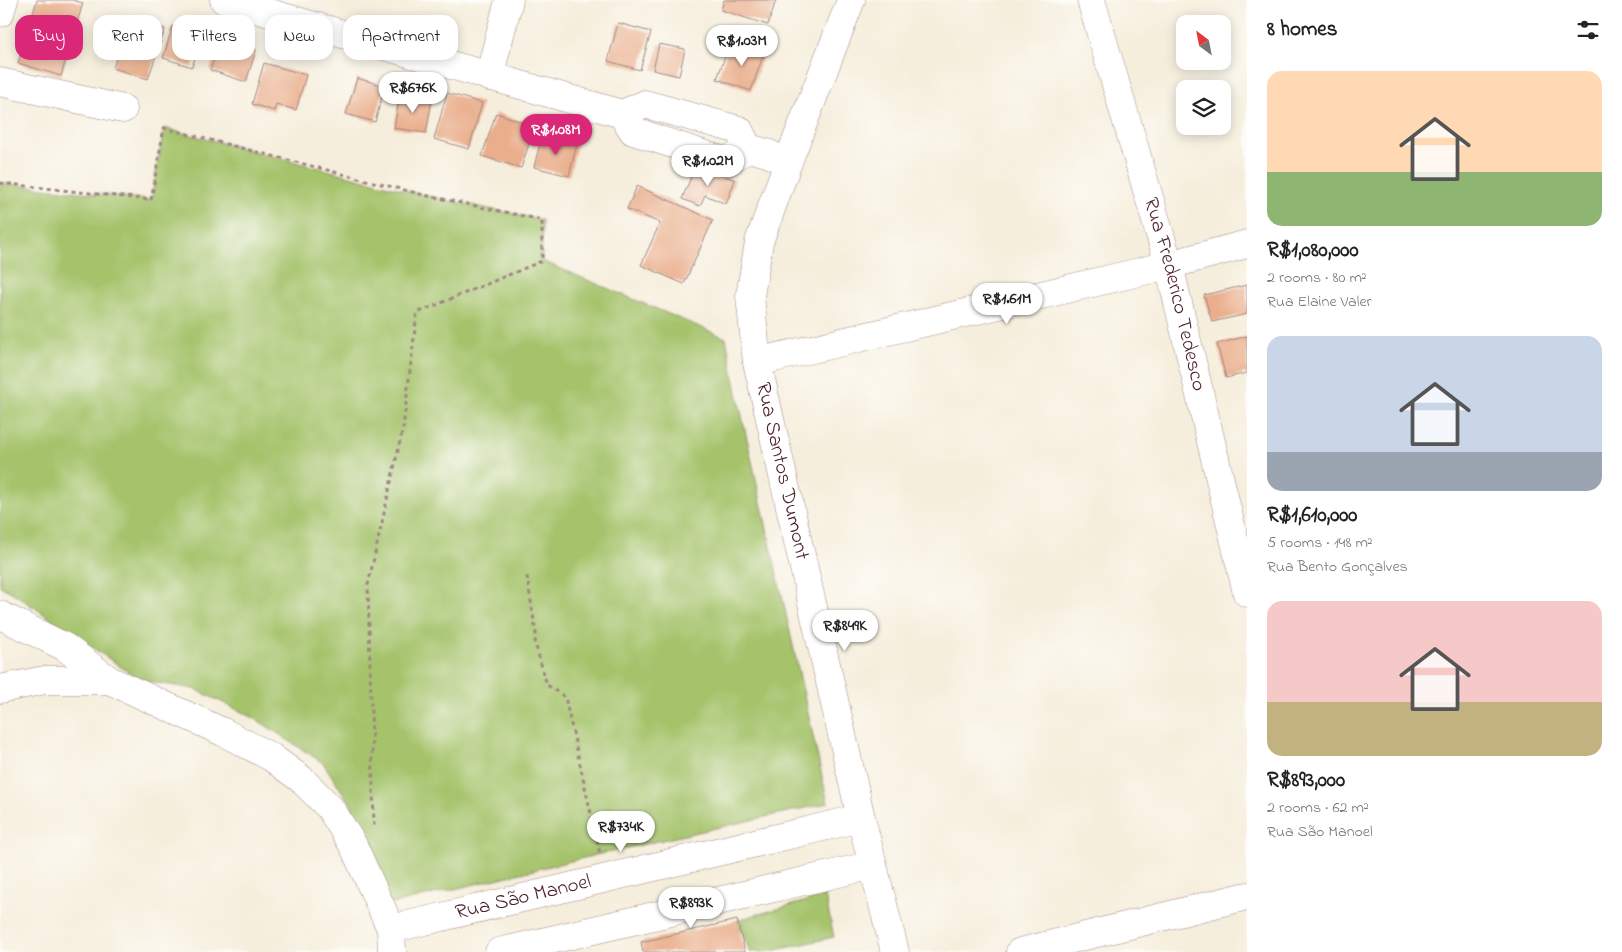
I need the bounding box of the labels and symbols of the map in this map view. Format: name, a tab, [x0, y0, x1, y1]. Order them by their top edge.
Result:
north arrow	[1176, 15, 1231, 70]
pin: R$1.03M	[696, 24, 788, 67]
pin: R$676K	[372, 72, 454, 114]
pin: R$1.08M	[510, 114, 602, 156]
pin: R$1.02M	[662, 144, 754, 187]
street label: Rua Frederico Tedesco	[1135, 194, 1213, 394]
pin: R$1.61M	[961, 282, 1053, 325]
street label: Rua Santos Dumont	[747, 379, 817, 563]
pin: R$849K	[804, 610, 886, 652]
pin: R$734K	[580, 810, 662, 853]
street label: Rua São Manoel	[452, 867, 594, 928]
pin: R$893K	[650, 886, 732, 929]

